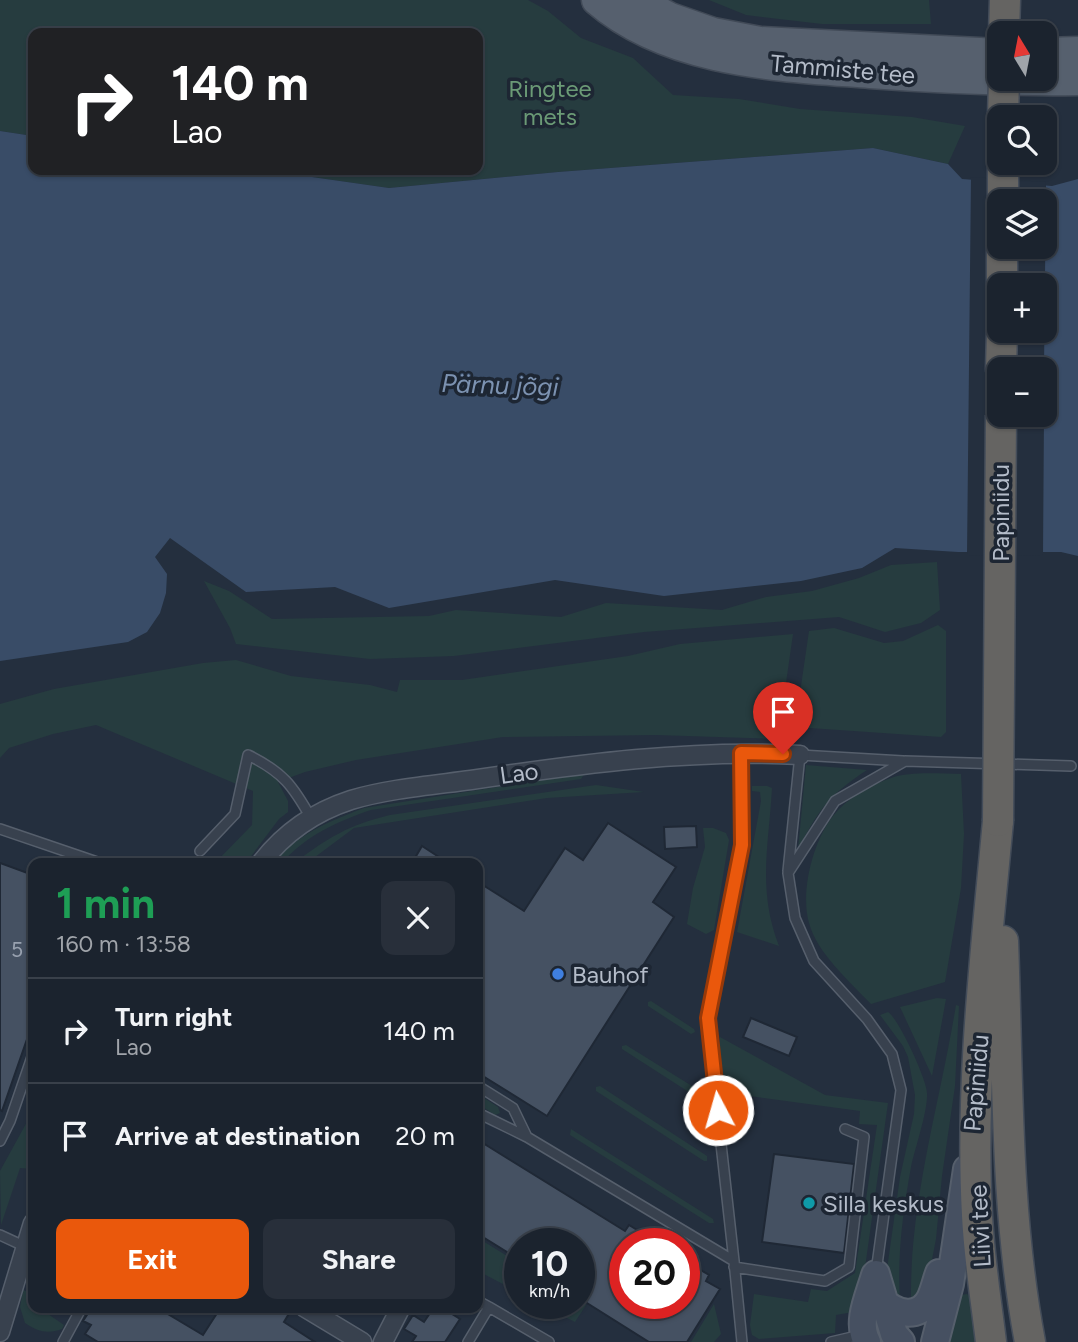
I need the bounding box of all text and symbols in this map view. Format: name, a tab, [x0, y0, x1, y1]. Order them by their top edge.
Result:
north arrow	[987, 21, 1057, 91]
map controls	[987, 21, 1057, 427]
street label: Tammiste tee	[770, 48, 916, 90]
text: 140 m	[171, 53, 309, 112]
icon: right	[56, 56, 147, 147]
park label: Ringtee mets	[508, 74, 592, 131]
button: search	[987, 105, 1057, 175]
text: Lao	[171, 113, 223, 151]
button: layers	[987, 189, 1057, 259]
button: +	[987, 273, 1057, 343]
button: −	[987, 357, 1057, 427]
water label: Pärnu jõgi	[441, 367, 560, 403]
street label: Papiniidu	[986, 464, 1015, 562]
pin	[753, 682, 813, 754]
icon: arrive	[764, 693, 802, 731]
street label: Lao	[498, 756, 540, 790]
text: 1 min	[56, 878, 155, 929]
button: close	[381, 881, 455, 955]
text: 160 m · 13:58	[56, 930, 191, 958]
house number: 5	[11, 937, 23, 962]
place label: Bauhof	[572, 960, 649, 989]
marker: Bauhof	[550, 966, 566, 982]
text: Turn right	[115, 1001, 232, 1033]
icon: right	[56, 1012, 94, 1050]
text: 140 m	[383, 1015, 455, 1047]
text: Lao	[115, 1033, 152, 1061]
street label: Papiniidu	[957, 1033, 995, 1133]
position arrow	[681, 1073, 755, 1147]
icon: arrive	[56, 1117, 94, 1155]
text: Arrive at destination	[115, 1120, 360, 1152]
text: 20 m	[395, 1120, 455, 1152]
street label: Liivi tee	[963, 1184, 997, 1268]
place label: Silla keskus	[823, 1189, 944, 1218]
marker: Silla keskus	[801, 1195, 817, 1211]
button: Exit	[56, 1219, 249, 1299]
button: Share	[263, 1219, 455, 1299]
speed limit sign: 20	[609, 1228, 700, 1319]
text: 10	[531, 1243, 568, 1285]
text: km/h	[529, 1280, 570, 1302]

